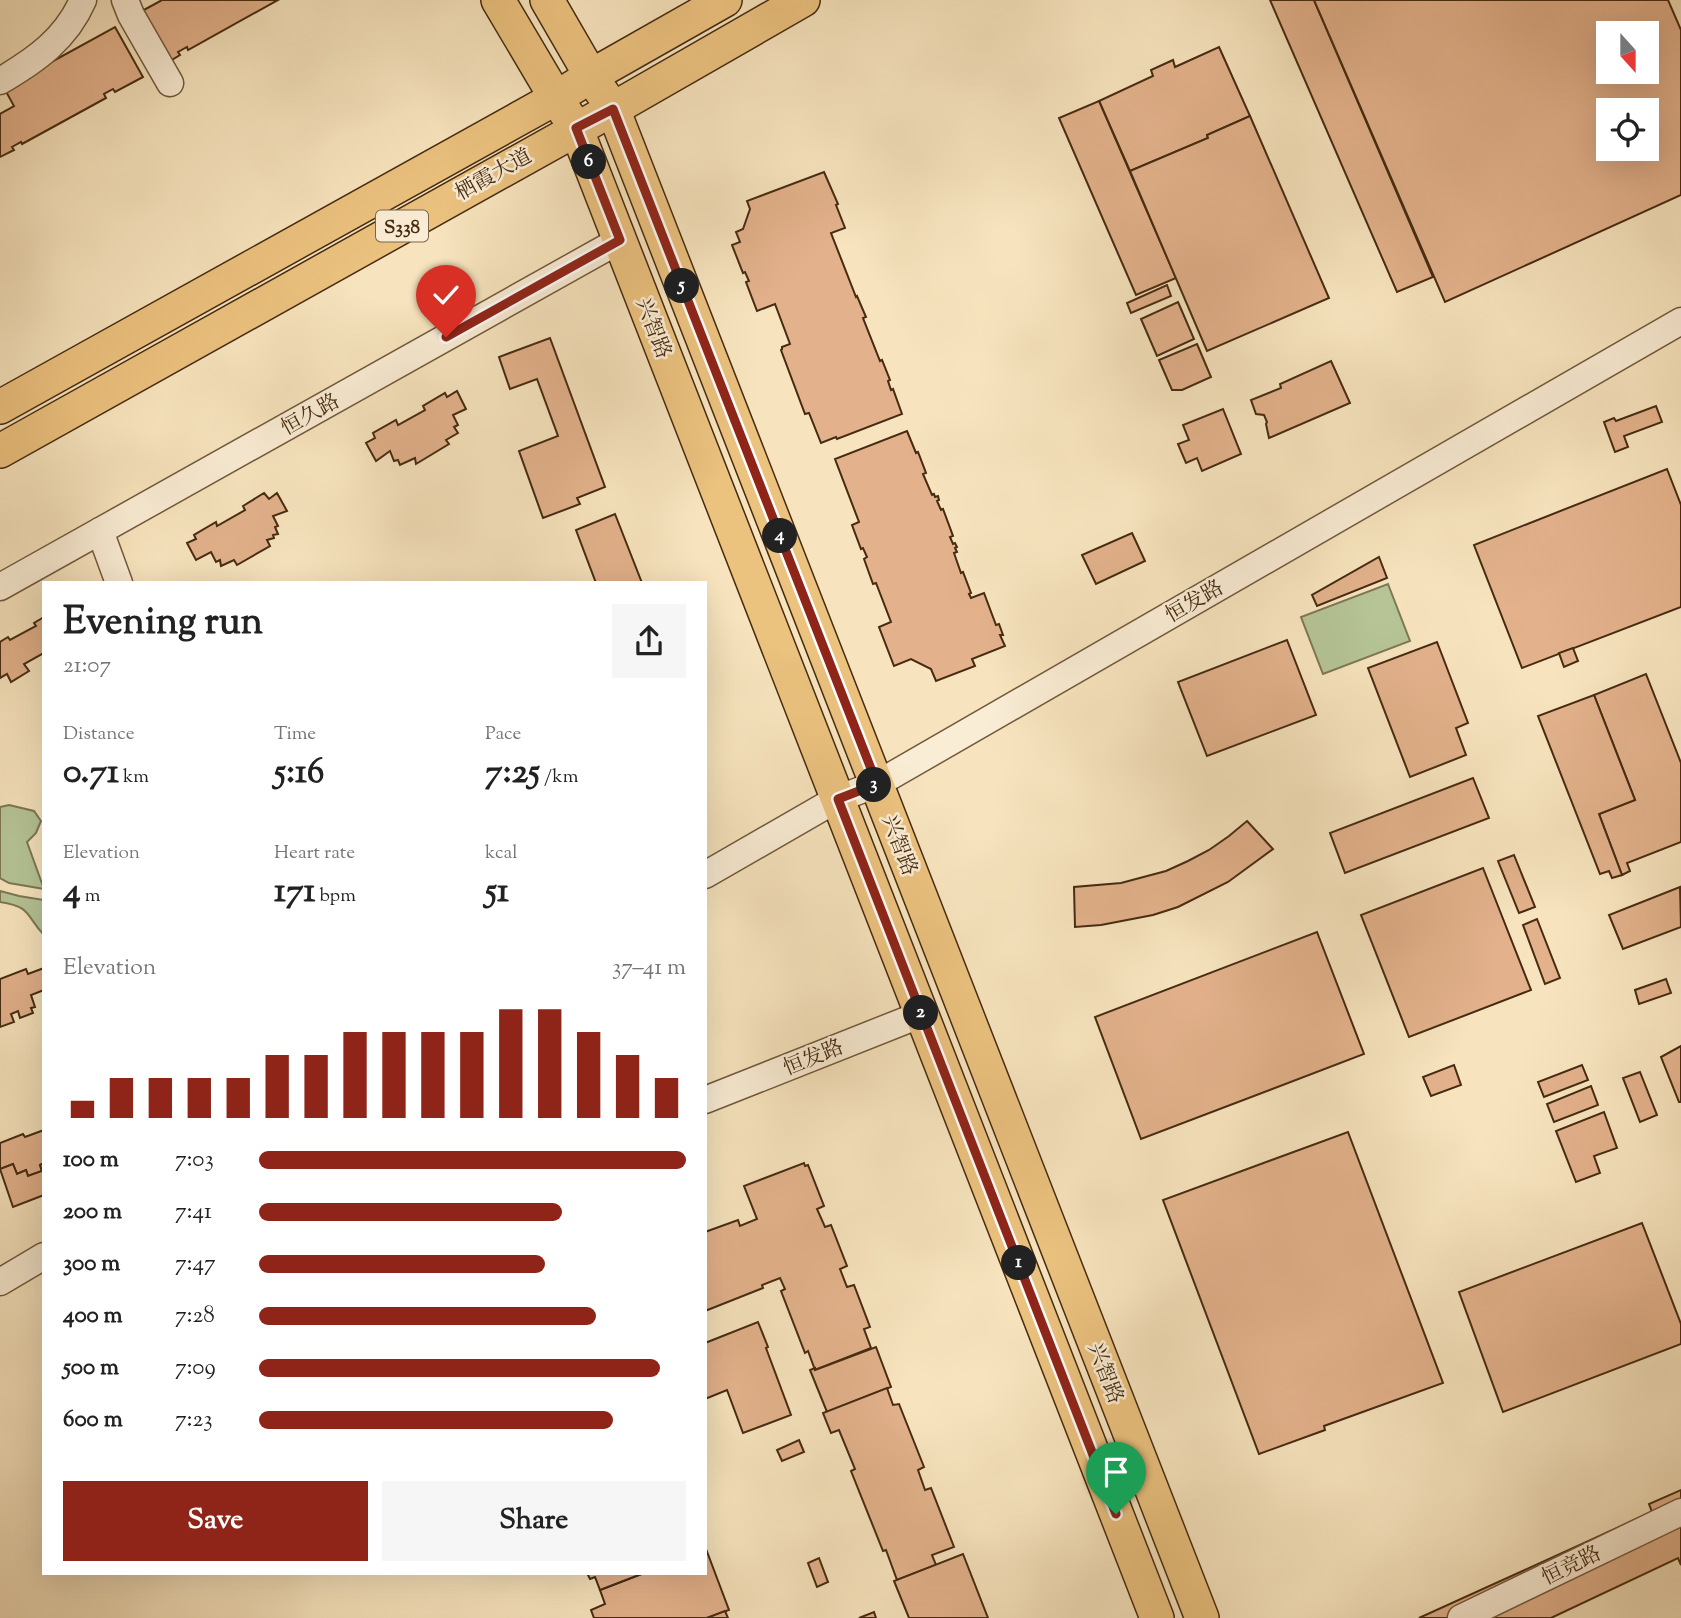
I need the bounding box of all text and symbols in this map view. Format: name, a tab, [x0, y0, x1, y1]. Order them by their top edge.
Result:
north arrow	[1596, 21, 1659, 84]
map controls	[1596, 21, 1659, 161]
button: locate	[1596, 98, 1659, 161]
street label: 栖霞大道	[450, 142, 538, 209]
pin: 6	[572, 144, 606, 180]
text: 6	[584, 148, 593, 175]
road number: S338	[376, 210, 428, 242]
pin	[416, 265, 476, 337]
pin: 5	[664, 268, 700, 304]
text: 5	[678, 272, 685, 299]
icon: check	[427, 276, 465, 314]
street label: 兴智路	[627, 294, 677, 364]
street label: 恒久路	[276, 387, 346, 444]
pin: 4	[762, 518, 798, 554]
text: 4	[775, 522, 784, 549]
street label: 恒发路	[1160, 574, 1230, 631]
text: Evening run	[63, 597, 263, 651]
button: share	[612, 604, 686, 678]
text: 21:07	[63, 650, 111, 683]
text: Distance	[63, 721, 135, 748]
text: Time	[274, 721, 316, 748]
text: Pace	[485, 721, 521, 748]
text: 0.71	[63, 748, 119, 799]
text: 5:16	[274, 748, 324, 799]
text: 7:25	[485, 748, 540, 799]
text: km	[119, 764, 149, 791]
text: /km	[540, 764, 578, 791]
pin: 3	[856, 768, 892, 802]
text: 3	[870, 771, 877, 798]
street label: 兴智路	[873, 811, 923, 881]
text: Elevation	[63, 840, 140, 867]
text: Heart rate	[274, 840, 355, 867]
text: kcal	[485, 840, 518, 867]
text: 4	[63, 867, 81, 918]
text: 171	[274, 867, 315, 918]
text: 51	[485, 867, 509, 918]
text: m	[81, 883, 100, 910]
text: bpm	[315, 883, 356, 910]
text: Elevation	[63, 952, 156, 985]
text: 37–41 m	[612, 952, 686, 985]
pin: 2	[904, 996, 939, 1030]
text: 2	[916, 999, 925, 1026]
street label: 恒发路	[779, 1033, 849, 1085]
text: 100 m	[63, 1144, 119, 1177]
text: 7:03	[175, 1144, 214, 1177]
text: 200 m	[63, 1196, 122, 1229]
text: 7:41	[175, 1196, 212, 1229]
pin: 1	[1002, 1246, 1036, 1280]
text: 300 m	[63, 1248, 120, 1281]
text: 7:47	[175, 1248, 216, 1281]
text: 1	[1015, 1249, 1022, 1276]
text: 400 m	[63, 1300, 123, 1333]
text: 7:28	[175, 1300, 215, 1333]
street label: 兴智路	[1079, 1339, 1129, 1409]
text: 500 m	[63, 1352, 119, 1385]
text: 7:09	[175, 1352, 216, 1385]
text: 600 m	[63, 1404, 123, 1437]
text: 7:23	[175, 1404, 213, 1437]
pin	[1086, 1442, 1146, 1514]
icon: arrive	[1097, 1453, 1135, 1491]
button: Save	[63, 1481, 368, 1561]
button: Share	[382, 1481, 686, 1561]
street label: 恒竞路	[1537, 1540, 1607, 1594]

